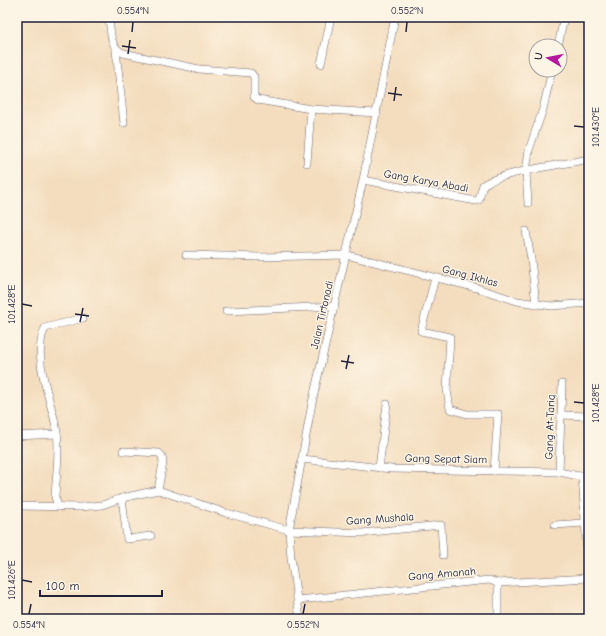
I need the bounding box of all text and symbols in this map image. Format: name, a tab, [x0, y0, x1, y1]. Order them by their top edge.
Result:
text: 0.554°N	[117, 5, 149, 17]
text: 0.552°N	[391, 5, 423, 17]
north arrow	[528, 38, 568, 78]
text: U	[532, 52, 546, 61]
text: 101.430°E	[590, 107, 602, 147]
street label: Gang Karya Abadi	[383, 167, 469, 195]
street label: Gang Ikhlas	[441, 262, 500, 290]
street label: Jalan Tirtonadi	[308, 279, 336, 351]
text: 101.428°E	[6, 284, 18, 324]
text: 101.428°E	[590, 383, 602, 423]
street label: Gang At-Tariq	[542, 394, 558, 460]
street label: Gang Sepat Siam	[405, 452, 487, 466]
street label: Gang Mushala	[346, 510, 414, 528]
text: 101.426°E	[6, 560, 18, 600]
street label: Gang Amanah	[408, 565, 477, 583]
scale bar	[40, 572, 162, 598]
text: 100 m	[46, 579, 79, 593]
text: 0.554°N	[13, 619, 45, 631]
text: 0.552°N	[287, 619, 319, 631]

